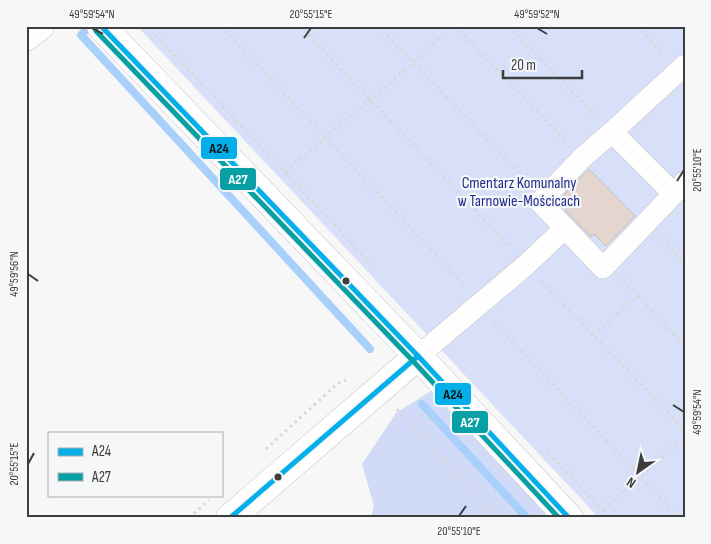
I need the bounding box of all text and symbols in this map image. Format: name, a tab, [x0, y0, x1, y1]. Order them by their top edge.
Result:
text: 49°59'54"N	[69, 7, 115, 22]
text: 20°55'15"E	[290, 7, 332, 22]
text: 49°59'52"N	[514, 7, 560, 22]
scale bar	[503, 48, 582, 80]
text: 20 m	[511, 56, 536, 75]
line badge: A24	[200, 136, 238, 160]
text: A24	[208, 140, 229, 157]
text: 20°55'10"E	[690, 148, 705, 192]
line badge: A27	[219, 167, 257, 191]
text: A27	[227, 171, 248, 188]
park label: Cmentarz Komunalny w Tarnowie-Mościcach	[458, 174, 580, 211]
text: 49°59'56"N	[7, 251, 22, 297]
unlabelled marker	[341, 276, 351, 286]
line badge: A24	[434, 382, 472, 406]
text: A24	[442, 386, 463, 403]
text: 49°59'54"N	[690, 389, 705, 435]
line badge: A27	[451, 410, 489, 434]
text: A27	[459, 414, 480, 431]
legend	[48, 432, 222, 496]
text: A24	[91, 442, 111, 461]
text: 20°55'15"E	[7, 443, 22, 485]
north arrow	[614, 446, 664, 496]
text: A27	[91, 468, 111, 487]
unlabelled marker	[273, 472, 283, 482]
text: N	[623, 473, 639, 492]
text: 20°55'10"E	[437, 524, 481, 539]

